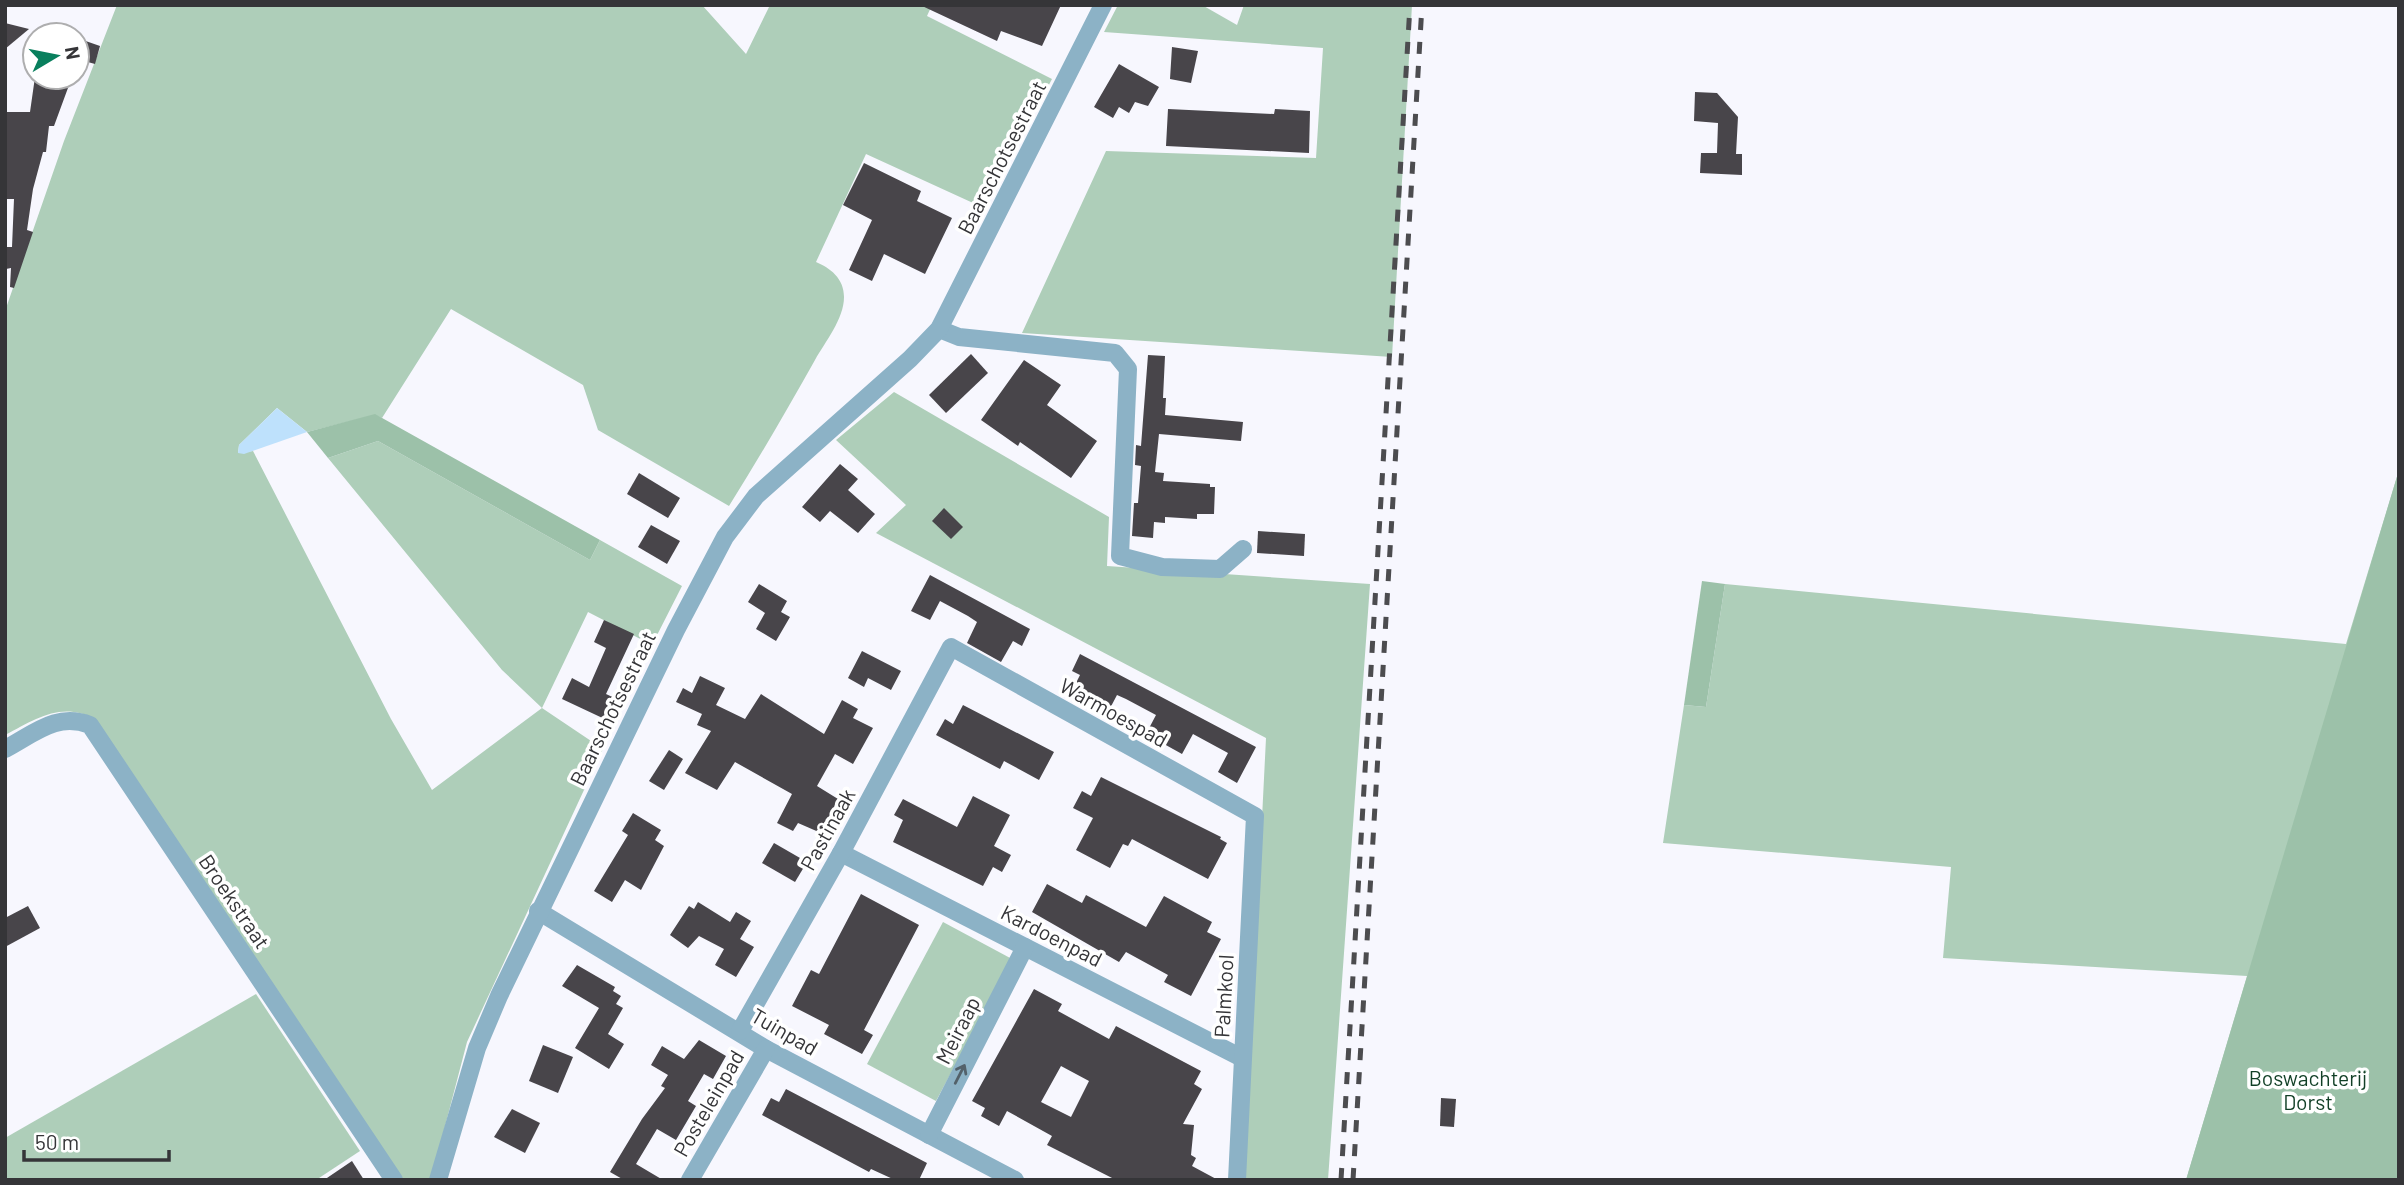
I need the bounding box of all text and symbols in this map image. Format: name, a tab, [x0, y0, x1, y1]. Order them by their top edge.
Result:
north arrow	[21, 21, 91, 91]
text: N	[61, 45, 86, 61]
street label: Baarschotsestraat	[952, 76, 1050, 238]
street label: Baarschotsestraat	[564, 627, 660, 789]
street label: Warmoespad	[1056, 672, 1172, 752]
street label: Pastinaak	[794, 784, 860, 874]
street label: Broekstraat	[194, 849, 276, 953]
street label: Kardoenpad	[997, 899, 1107, 971]
street label: Palmkool	[1208, 954, 1238, 1038]
street label: Meiraap	[929, 992, 985, 1068]
street label: Tuinpad	[747, 1002, 823, 1060]
street label: Posteleinpad	[668, 1045, 748, 1161]
one-way arrow	[954, 1064, 968, 1085]
park label: Boswachterij Dorst	[2249, 1065, 2367, 1114]
scale bar	[24, 1118, 170, 1162]
text: 50 m	[35, 1129, 79, 1154]

